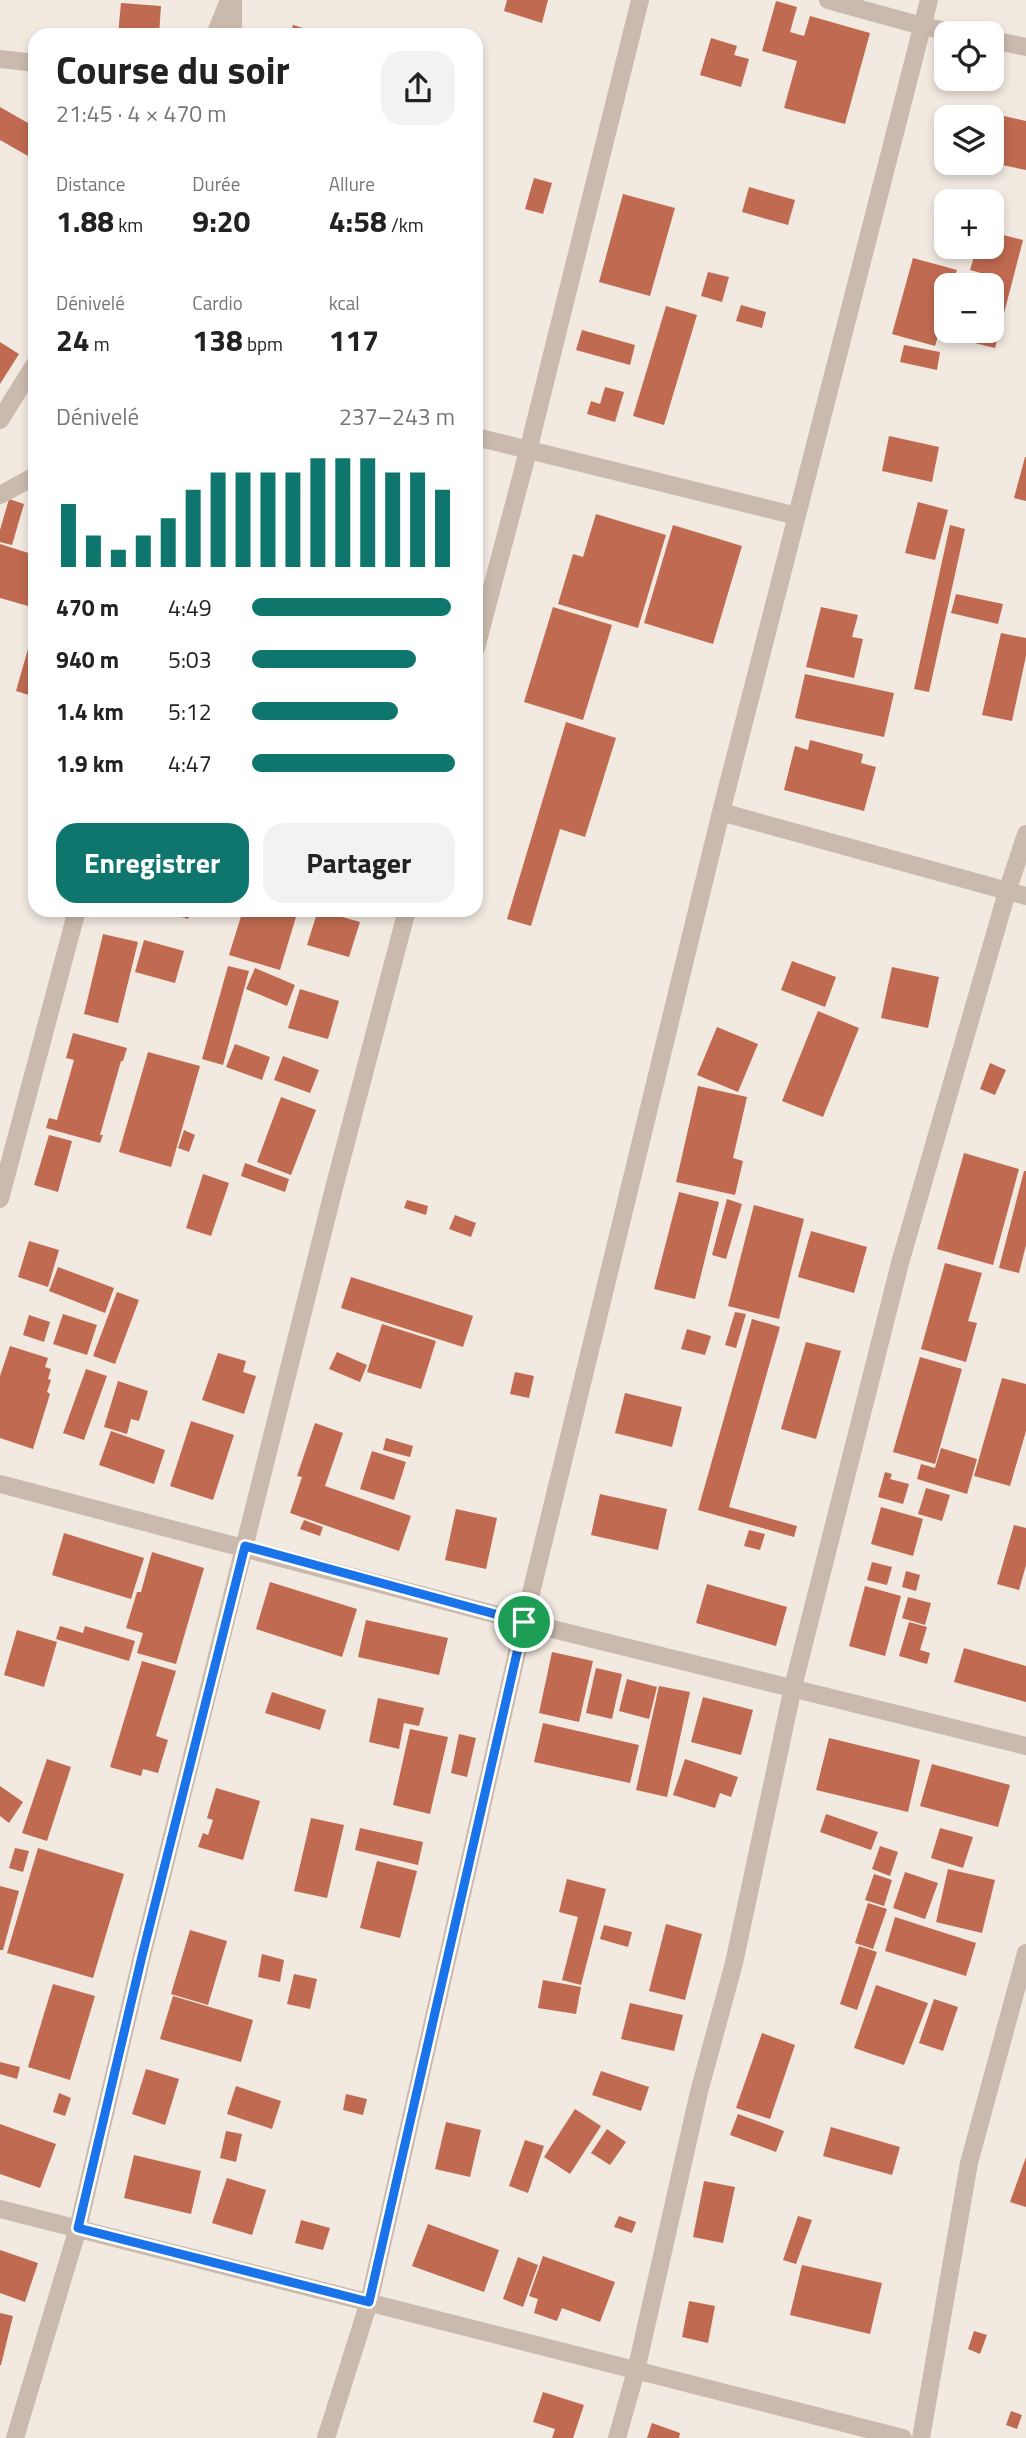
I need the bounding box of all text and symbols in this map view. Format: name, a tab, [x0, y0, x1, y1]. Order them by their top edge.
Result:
map controls	[934, 21, 1004, 343]
button: locate	[934, 21, 1004, 91]
text: Course du soir	[56, 41, 290, 99]
button: share	[381, 51, 455, 125]
text: 21:45 · 4 × 470 m	[56, 96, 226, 131]
button: layers	[934, 105, 1004, 175]
text: Distance	[56, 169, 125, 198]
text: Durée	[192, 169, 240, 198]
text: Allure	[329, 169, 375, 198]
button: +	[934, 189, 1004, 259]
text: 1.88	[56, 198, 114, 244]
text: 9:20	[192, 198, 250, 244]
text: 4:58	[329, 198, 387, 244]
text: km	[114, 210, 143, 239]
text: /km	[387, 210, 424, 239]
button: −	[934, 273, 1004, 343]
text: Dénivelé	[56, 288, 125, 317]
text: Cardio	[192, 288, 243, 317]
text: kcal	[329, 288, 360, 317]
text: 24	[56, 317, 90, 363]
text: 138	[192, 317, 243, 363]
text: 117	[329, 317, 379, 363]
text: m	[90, 329, 110, 358]
text: bpm	[243, 329, 283, 358]
text: Dénivelé	[56, 399, 139, 434]
text: 237–243 m	[339, 399, 455, 434]
text: 470 m	[56, 590, 119, 625]
text: 4:49	[168, 590, 212, 625]
text: 940 m	[56, 642, 119, 677]
text: 5:03	[168, 642, 212, 677]
text: 1.4 km	[56, 694, 124, 729]
text: 5:12	[168, 694, 212, 729]
text: 1.9 km	[56, 746, 124, 781]
text: 4:47	[168, 746, 212, 781]
button: Enregistrer	[56, 823, 249, 903]
button: Partager	[263, 823, 455, 903]
pin	[494, 1592, 554, 1652]
icon: arrive	[505, 1603, 543, 1641]

